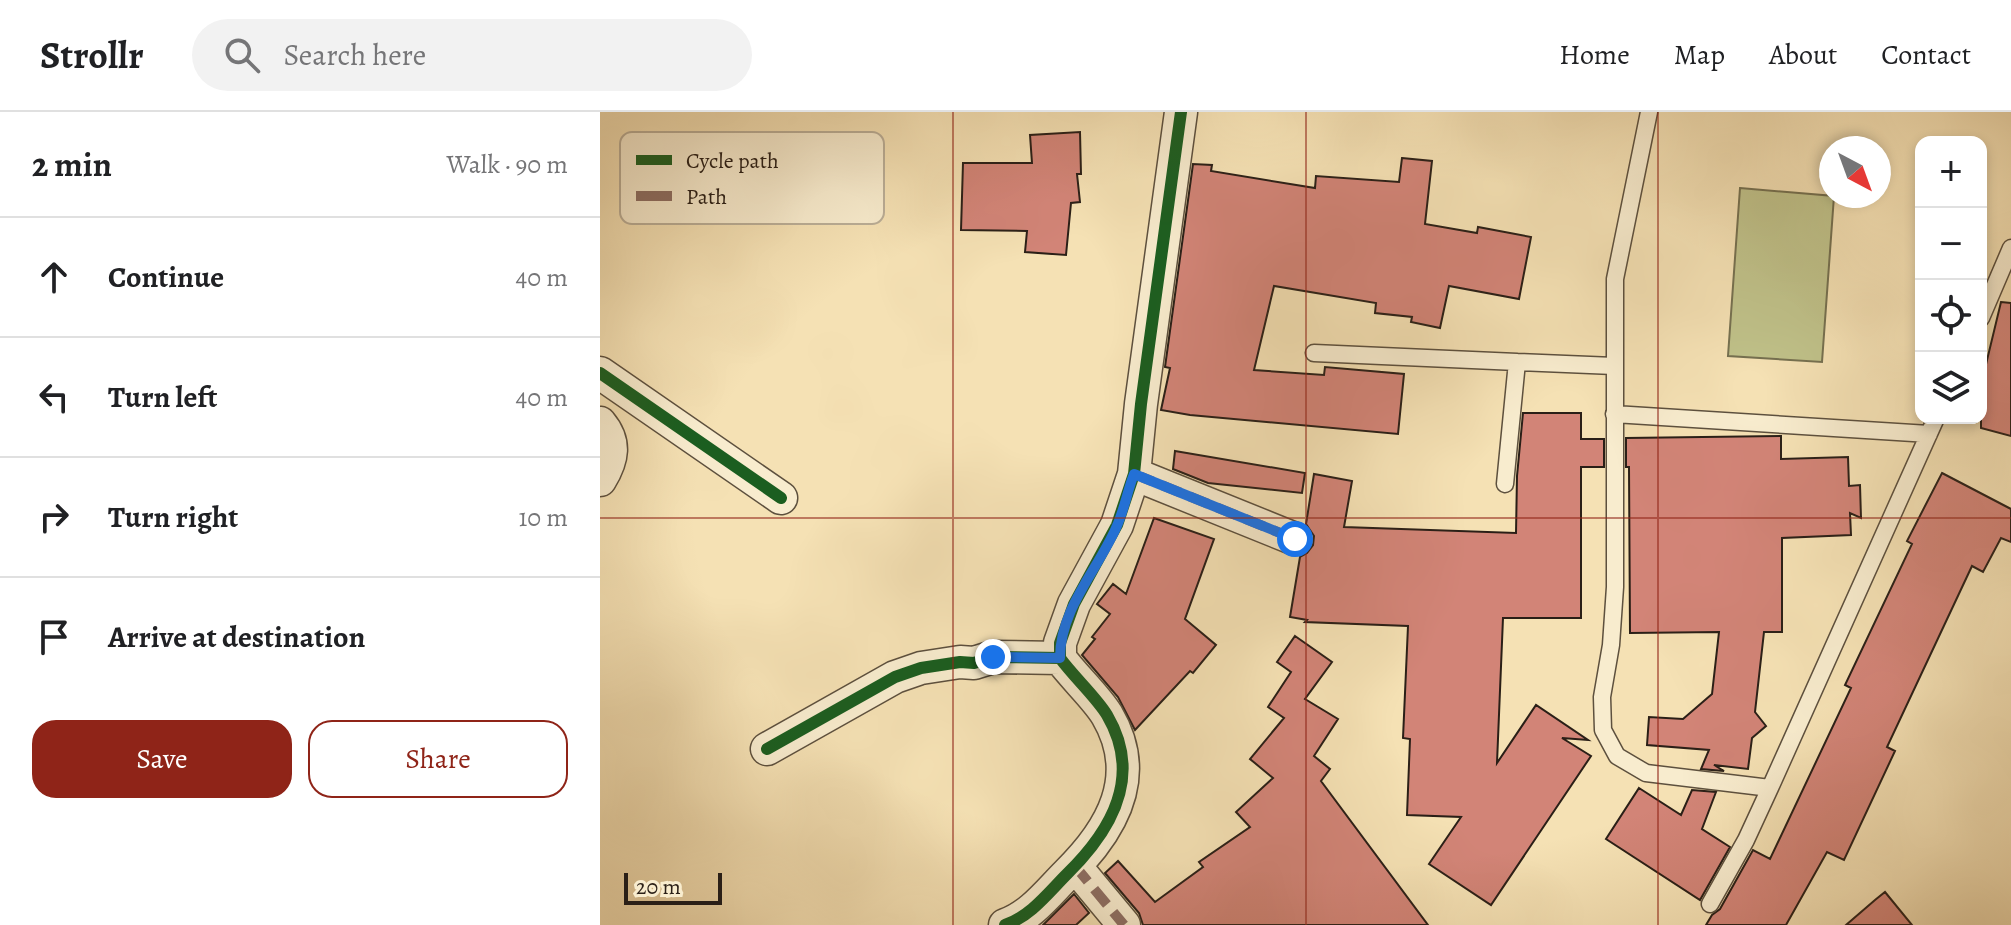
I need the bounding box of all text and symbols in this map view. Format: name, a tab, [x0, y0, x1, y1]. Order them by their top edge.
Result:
search box	[192, 19, 752, 91]
text: Strollr	[40, 29, 144, 81]
icon: search	[220, 33, 264, 77]
text: Search here	[284, 35, 426, 75]
text: Home	[1559, 36, 1630, 74]
text: Map	[1674, 36, 1725, 74]
text: About	[1769, 36, 1837, 74]
text: Contact	[1881, 36, 1971, 74]
legend	[620, 132, 884, 224]
north arrow	[1819, 136, 1891, 208]
map controls	[1915, 136, 1987, 424]
button: +	[1915, 136, 1987, 208]
text: 2 min	[32, 141, 112, 188]
text: Cycle path	[686, 146, 779, 176]
text: Walk · 90 m	[447, 147, 568, 182]
text: Path	[686, 182, 727, 212]
button: −	[1915, 208, 1987, 280]
icon: ahead	[32, 255, 76, 299]
text: Continue	[108, 257, 224, 297]
text: 40 m	[516, 260, 568, 295]
button: locate	[1915, 280, 1987, 352]
button: layers	[1915, 352, 1987, 424]
icon: left	[32, 375, 76, 419]
text: Turn left	[108, 377, 217, 417]
text: 40 m	[516, 380, 568, 415]
icon: right	[32, 495, 76, 539]
text: Turn right	[108, 497, 238, 537]
text: 10 m	[518, 500, 568, 535]
route start	[1277, 521, 1313, 557]
icon: arrive	[32, 615, 76, 659]
text: Arrive at destination	[108, 617, 365, 657]
route end	[975, 639, 1011, 675]
button: Save	[32, 720, 292, 798]
button: Share	[308, 720, 568, 798]
scale bar	[624, 869, 722, 905]
text: 20 m	[636, 872, 681, 902]

